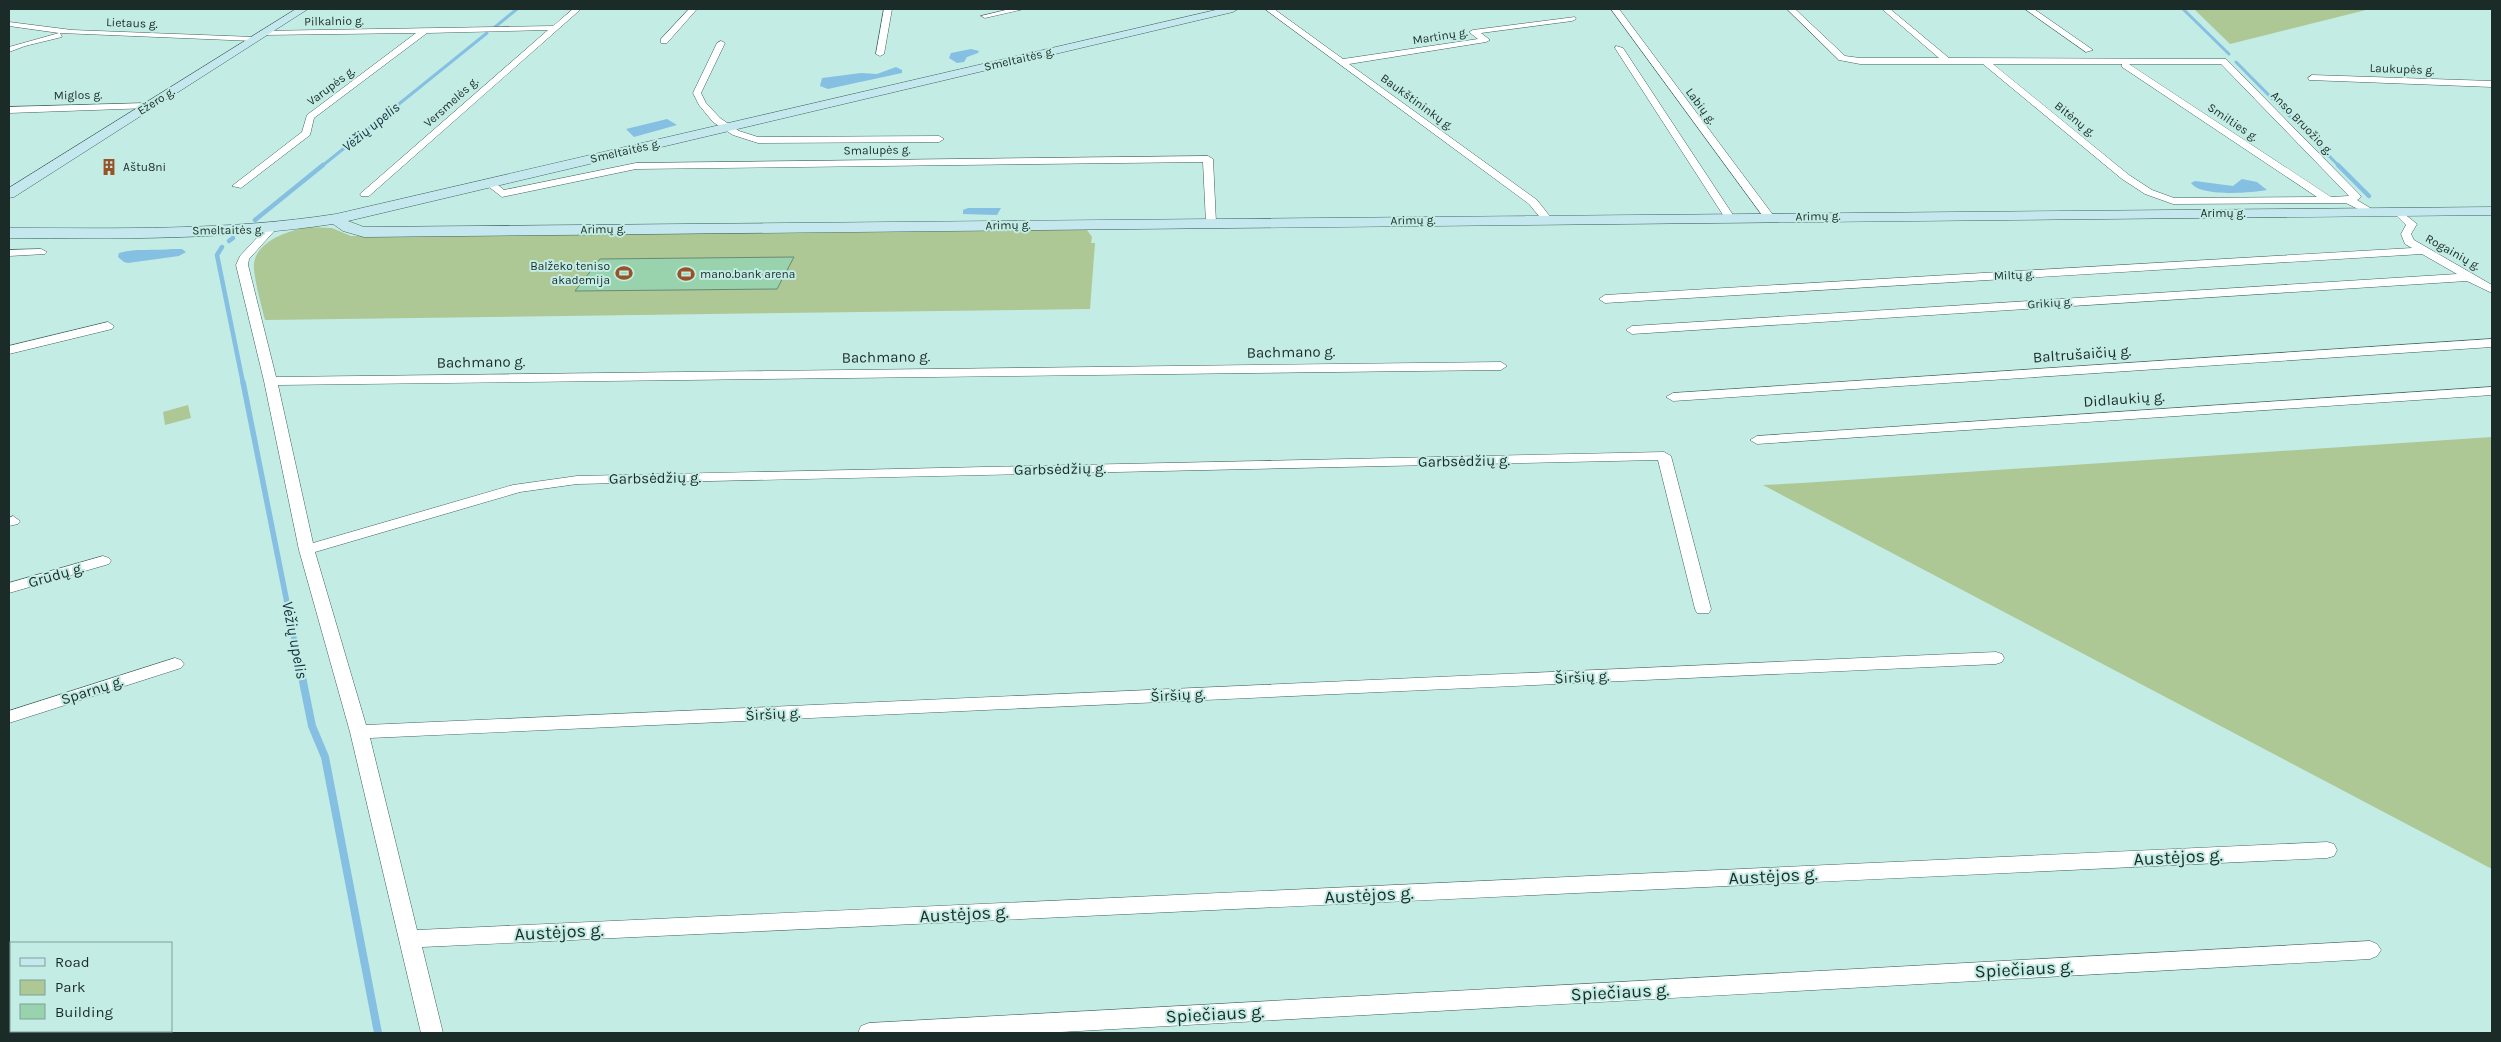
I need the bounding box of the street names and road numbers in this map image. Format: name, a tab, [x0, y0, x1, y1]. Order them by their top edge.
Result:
street label: Pilkalnio g.	[304, 13, 364, 29]
street label: Lietaus g.	[106, 15, 158, 31]
street label: Martinų g.	[1412, 25, 1468, 47]
street label: Smeltaitės g.	[983, 44, 1055, 74]
street label: Laukupės g.	[2369, 61, 2435, 77]
street label: Varupės g.	[304, 64, 358, 108]
street label: Baukštininkų g.	[1378, 71, 1456, 133]
street label: Versmelės g.	[421, 74, 481, 130]
street label: Ežero g.	[135, 84, 177, 118]
street label: Labių g.	[1683, 85, 1719, 127]
street label: Miglos g.	[54, 88, 102, 102]
street label: Anso Bruožio g.	[2268, 88, 2336, 158]
street label: Bitėnų g.	[2052, 98, 2098, 140]
street label: Smilties g.	[2205, 100, 2261, 144]
street label: Smeltaitės g.	[589, 136, 661, 166]
street label: Smalupės g.	[843, 142, 911, 158]
street label: Arimų g.	[2200, 206, 2246, 220]
street label: Arimų g.	[1795, 209, 1841, 223]
street label: Arimų g.	[1390, 213, 1436, 227]
street label: Arimų g.	[985, 218, 1031, 232]
street label: Smeltaitės g.	[192, 222, 264, 238]
street label: Arimų g.	[580, 222, 626, 236]
street label: Rogainių g.	[2423, 231, 2483, 273]
street label: Miltų g.	[1993, 267, 2035, 283]
street label: Grikių g.	[2027, 294, 2073, 312]
street label: Bachmano g.	[1247, 342, 1336, 362]
street label: Baltrušaičių g.	[2032, 342, 2132, 366]
street label: Bachmano g.	[842, 347, 931, 367]
street label: Bachmano g.	[437, 352, 526, 372]
street label: Didlaukių g.	[2083, 387, 2166, 411]
street label: Garbsėdžių g.	[1418, 451, 1511, 471]
street label: Garbsėdžių g.	[1014, 459, 1107, 479]
street label: Garbsėdžių g.	[609, 468, 702, 488]
street label: Grūdų g.	[26, 558, 86, 591]
street label: Širšių g.	[1554, 667, 1610, 687]
street label: Sparnų g.	[59, 671, 126, 709]
street label: Širšių g.	[1150, 685, 1206, 705]
street label: Širšių g.	[745, 704, 801, 724]
street label: Austėjos g.	[2133, 844, 2223, 870]
street label: Austėjos g.	[1728, 863, 1818, 889]
street label: Austėjos g.	[1324, 882, 1414, 908]
street label: Austėjos g.	[919, 901, 1009, 927]
street label: Austėjos g.	[514, 919, 604, 945]
street label: Spiečiaus g.	[1974, 955, 2074, 983]
street label: Spiečiaus g.	[1570, 978, 1670, 1006]
street label: Spiečiaus g.	[1165, 1000, 1265, 1028]

